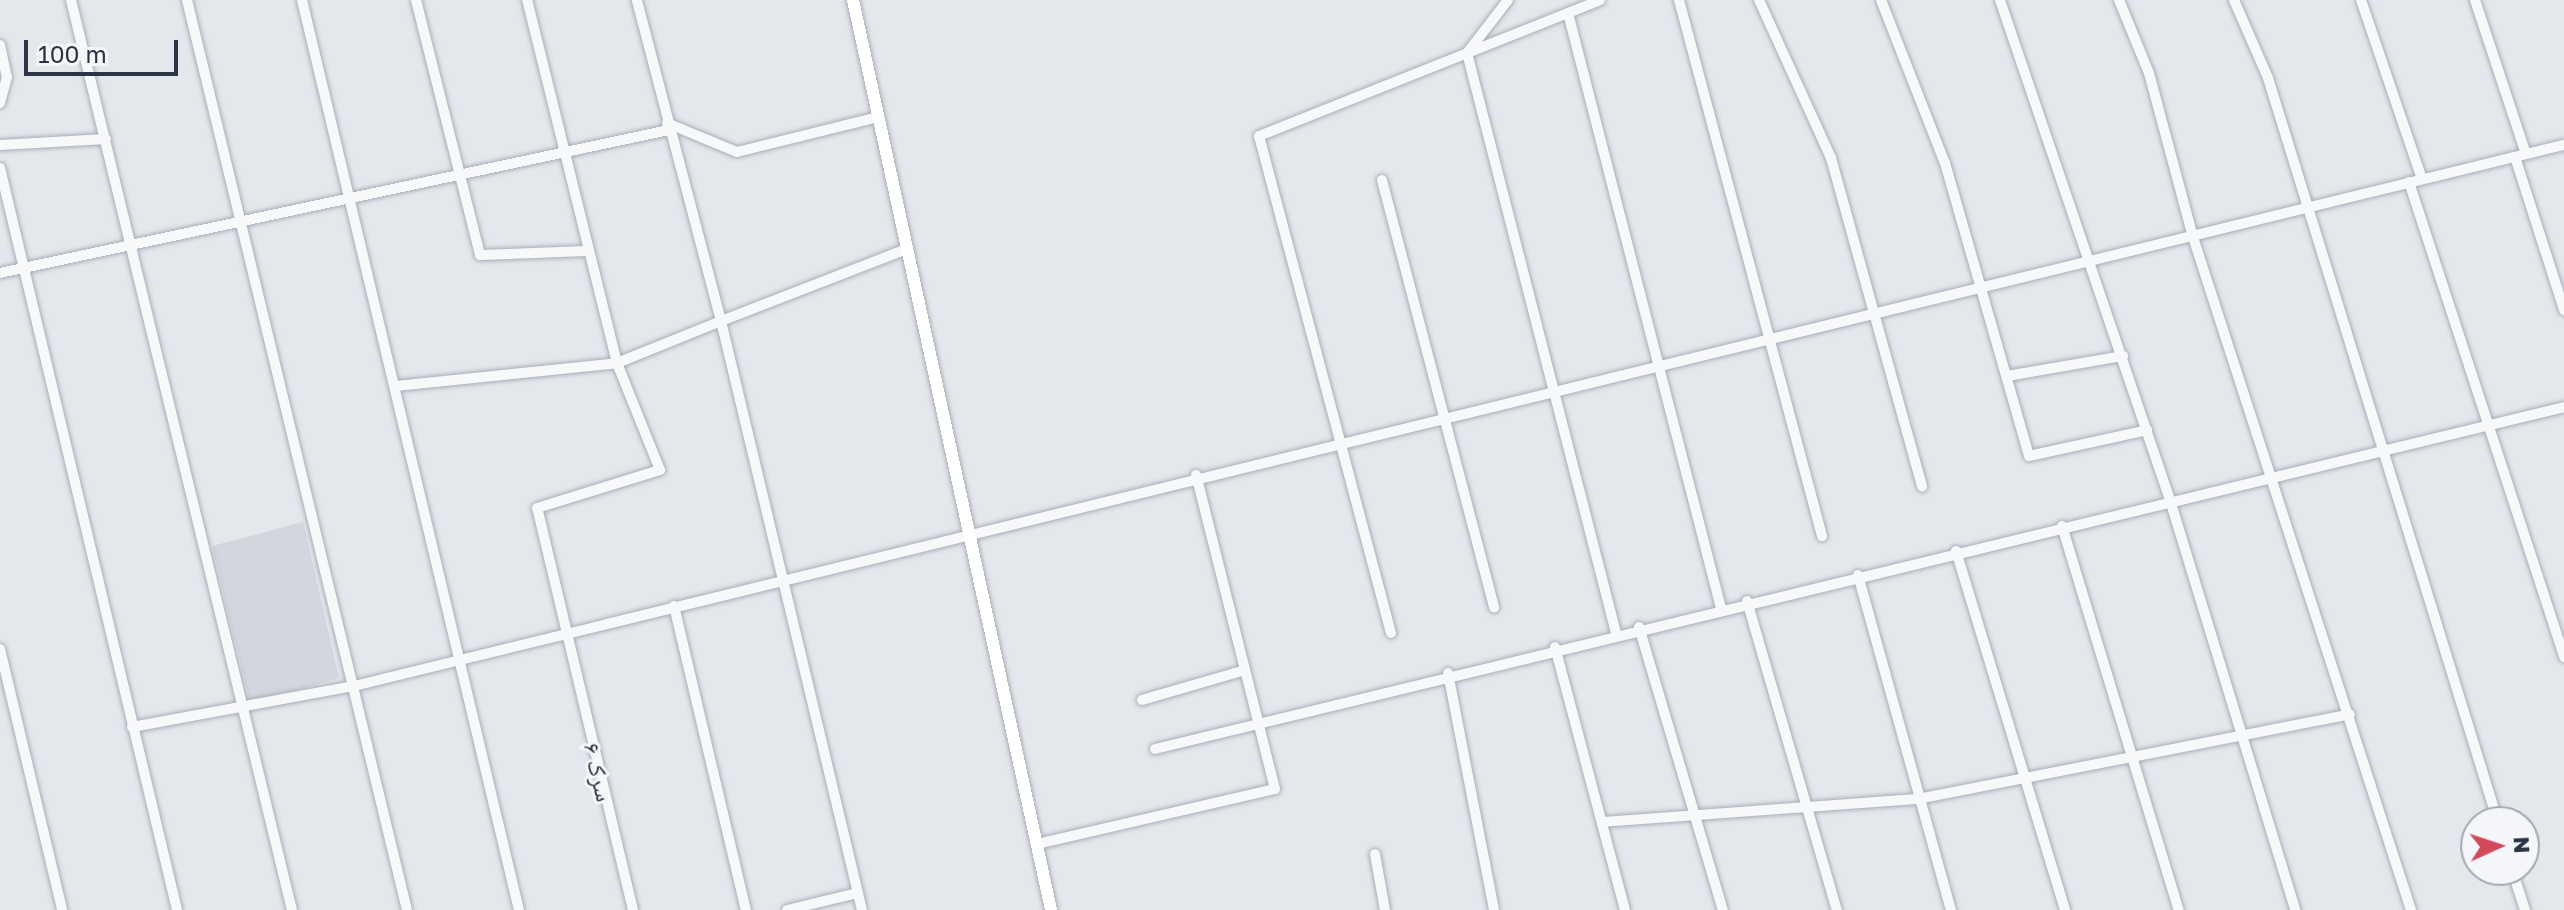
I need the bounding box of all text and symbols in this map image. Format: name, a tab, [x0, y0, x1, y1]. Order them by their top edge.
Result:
scale bar	[28, 24, 182, 74]
text: 100 m	[38, 39, 107, 68]
street label: سرک ۶	[578, 740, 620, 804]
north arrow	[2460, 806, 2540, 886]
text: N	[2509, 836, 2536, 854]

